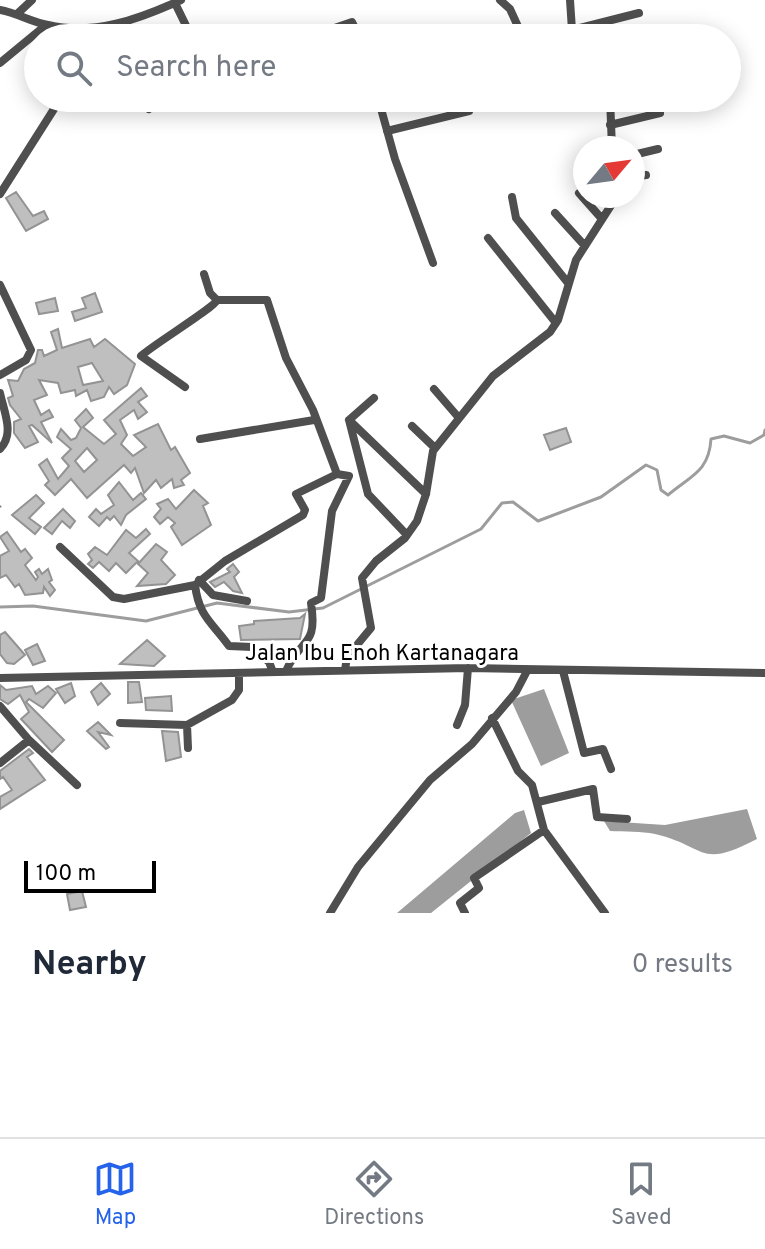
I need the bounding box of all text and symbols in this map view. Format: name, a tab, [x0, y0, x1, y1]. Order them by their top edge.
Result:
search box	[24, 24, 741, 112]
icon: search	[52, 46, 96, 90]
text: Search here	[116, 50, 276, 87]
north arrow	[573, 136, 645, 208]
street label: Jalan Ibu Enoh Kartanagara	[245, 641, 519, 668]
scale bar	[24, 857, 156, 893]
text: 100 m	[36, 861, 96, 888]
text: Nearby	[32, 944, 147, 987]
text: 0 results	[632, 949, 733, 982]
tab: Map	[93, 1157, 137, 1232]
tab: Directions	[324, 1157, 424, 1232]
tab: Saved	[611, 1157, 672, 1232]

